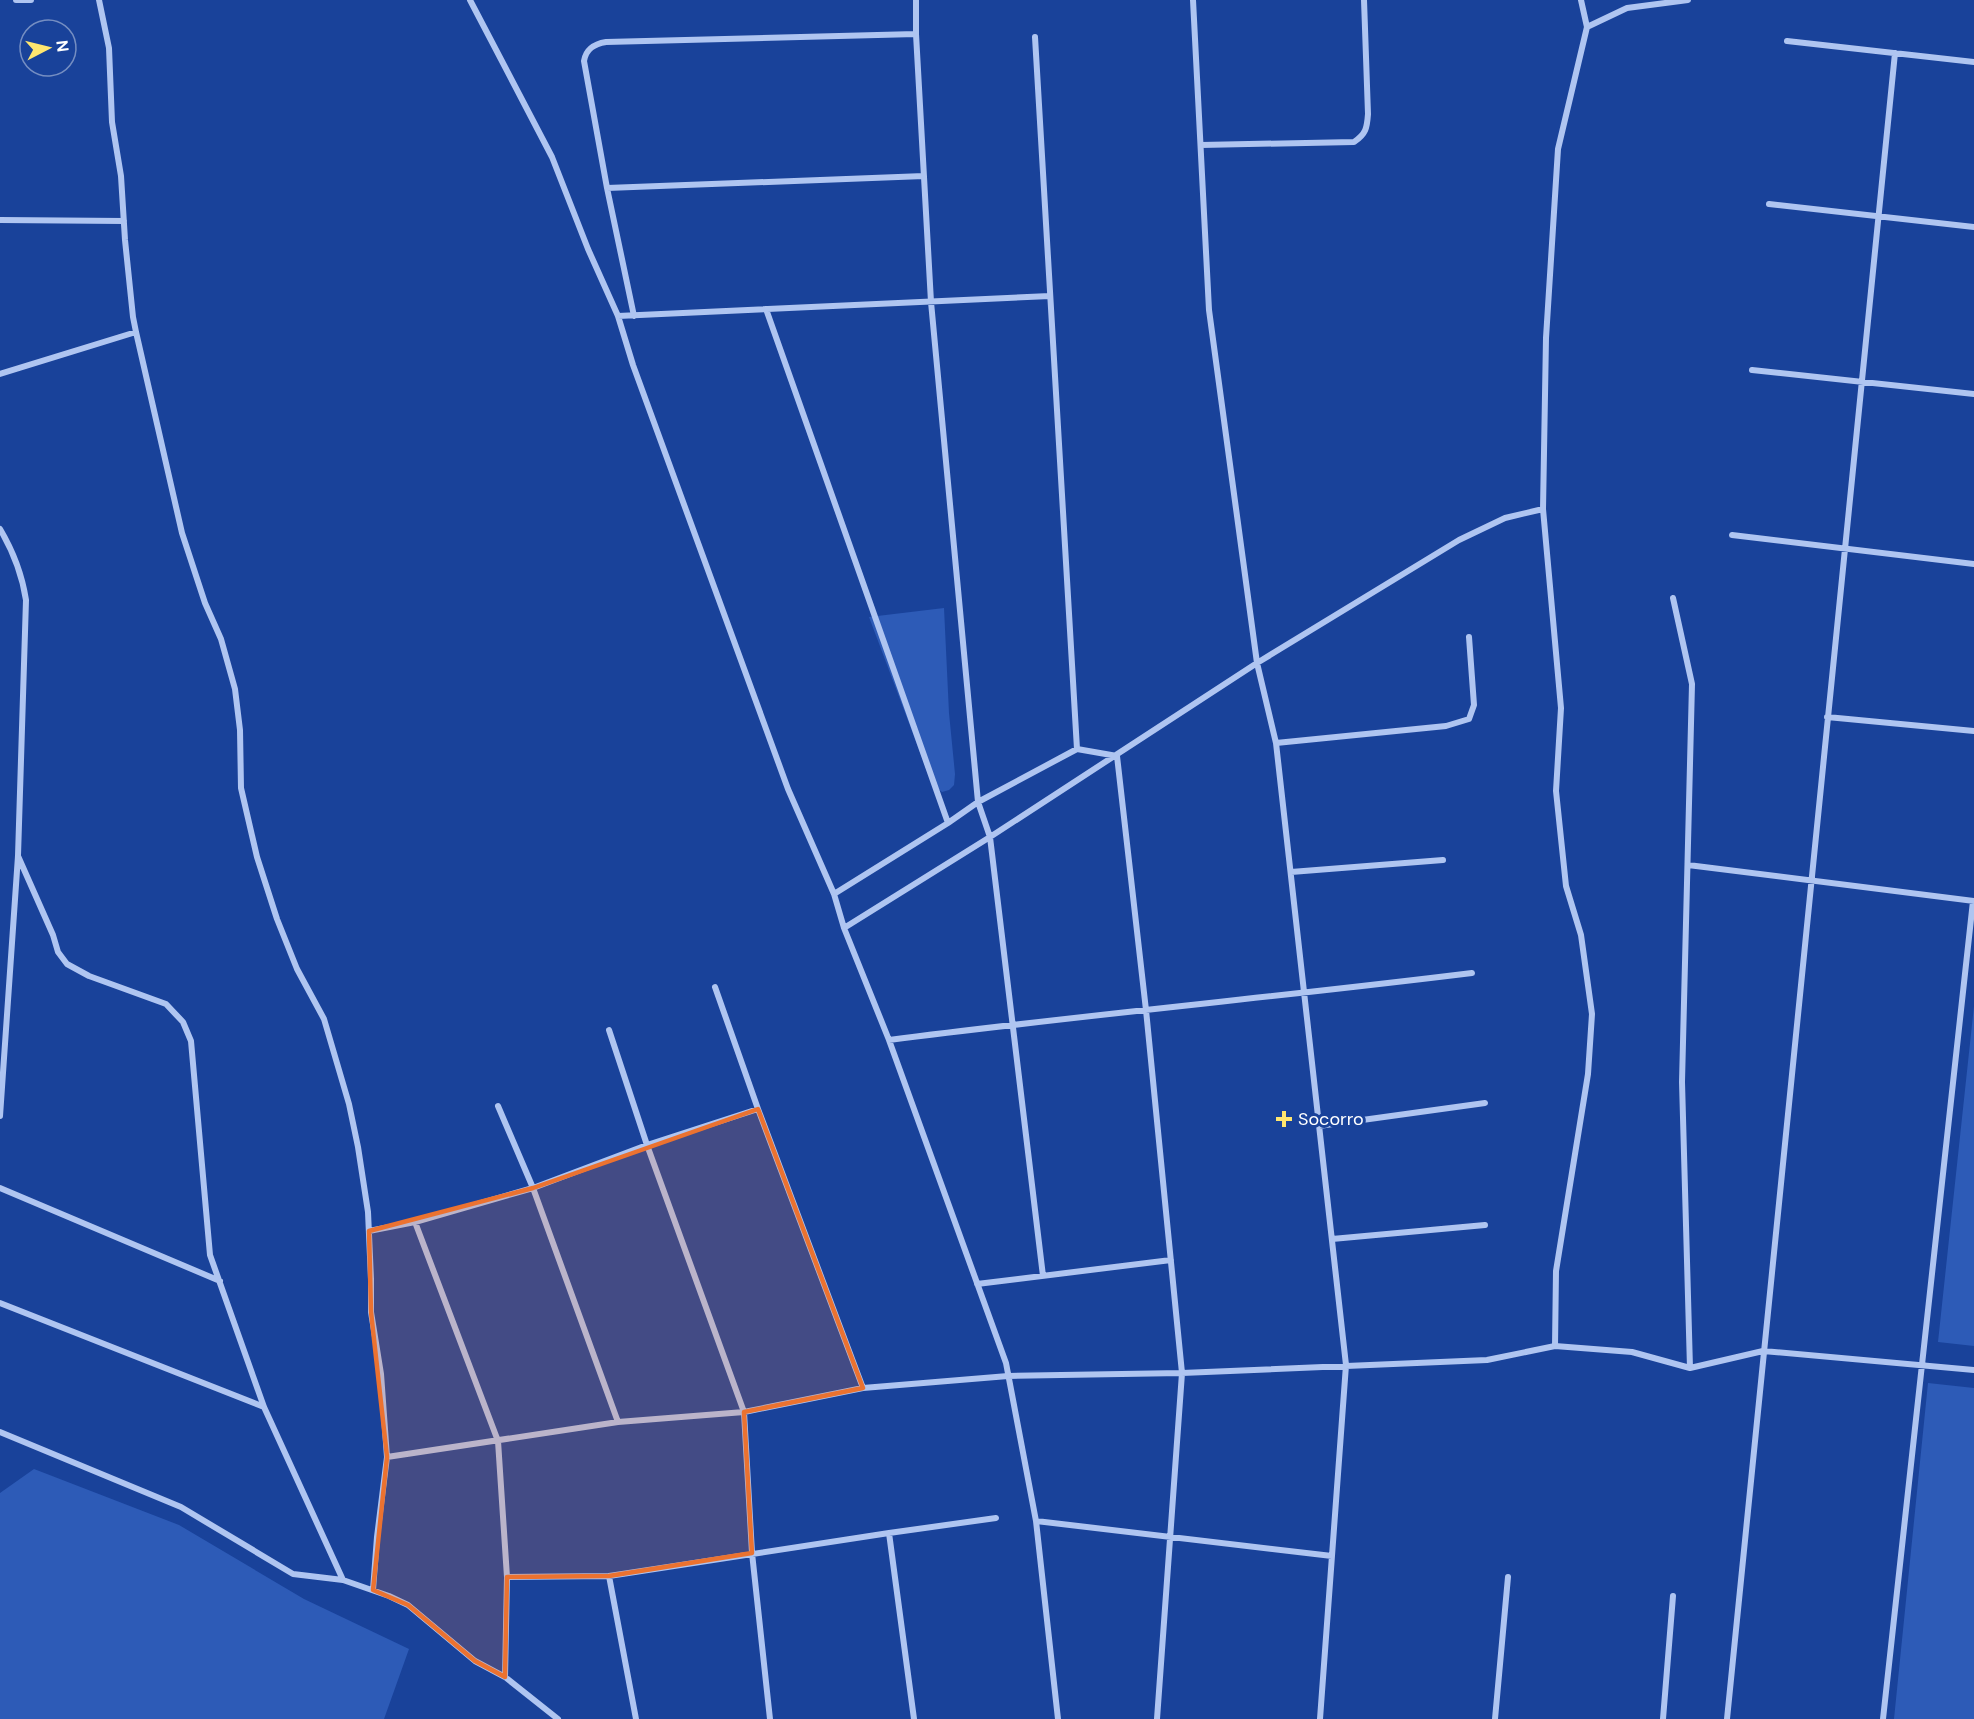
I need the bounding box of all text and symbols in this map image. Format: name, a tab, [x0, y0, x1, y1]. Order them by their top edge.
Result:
north arrow	[18, 18, 78, 78]
text: N	[51, 39, 74, 53]
place label: Socorro	[1298, 1107, 1364, 1131]
marker: Socorro	[1275, 1110, 1293, 1128]

